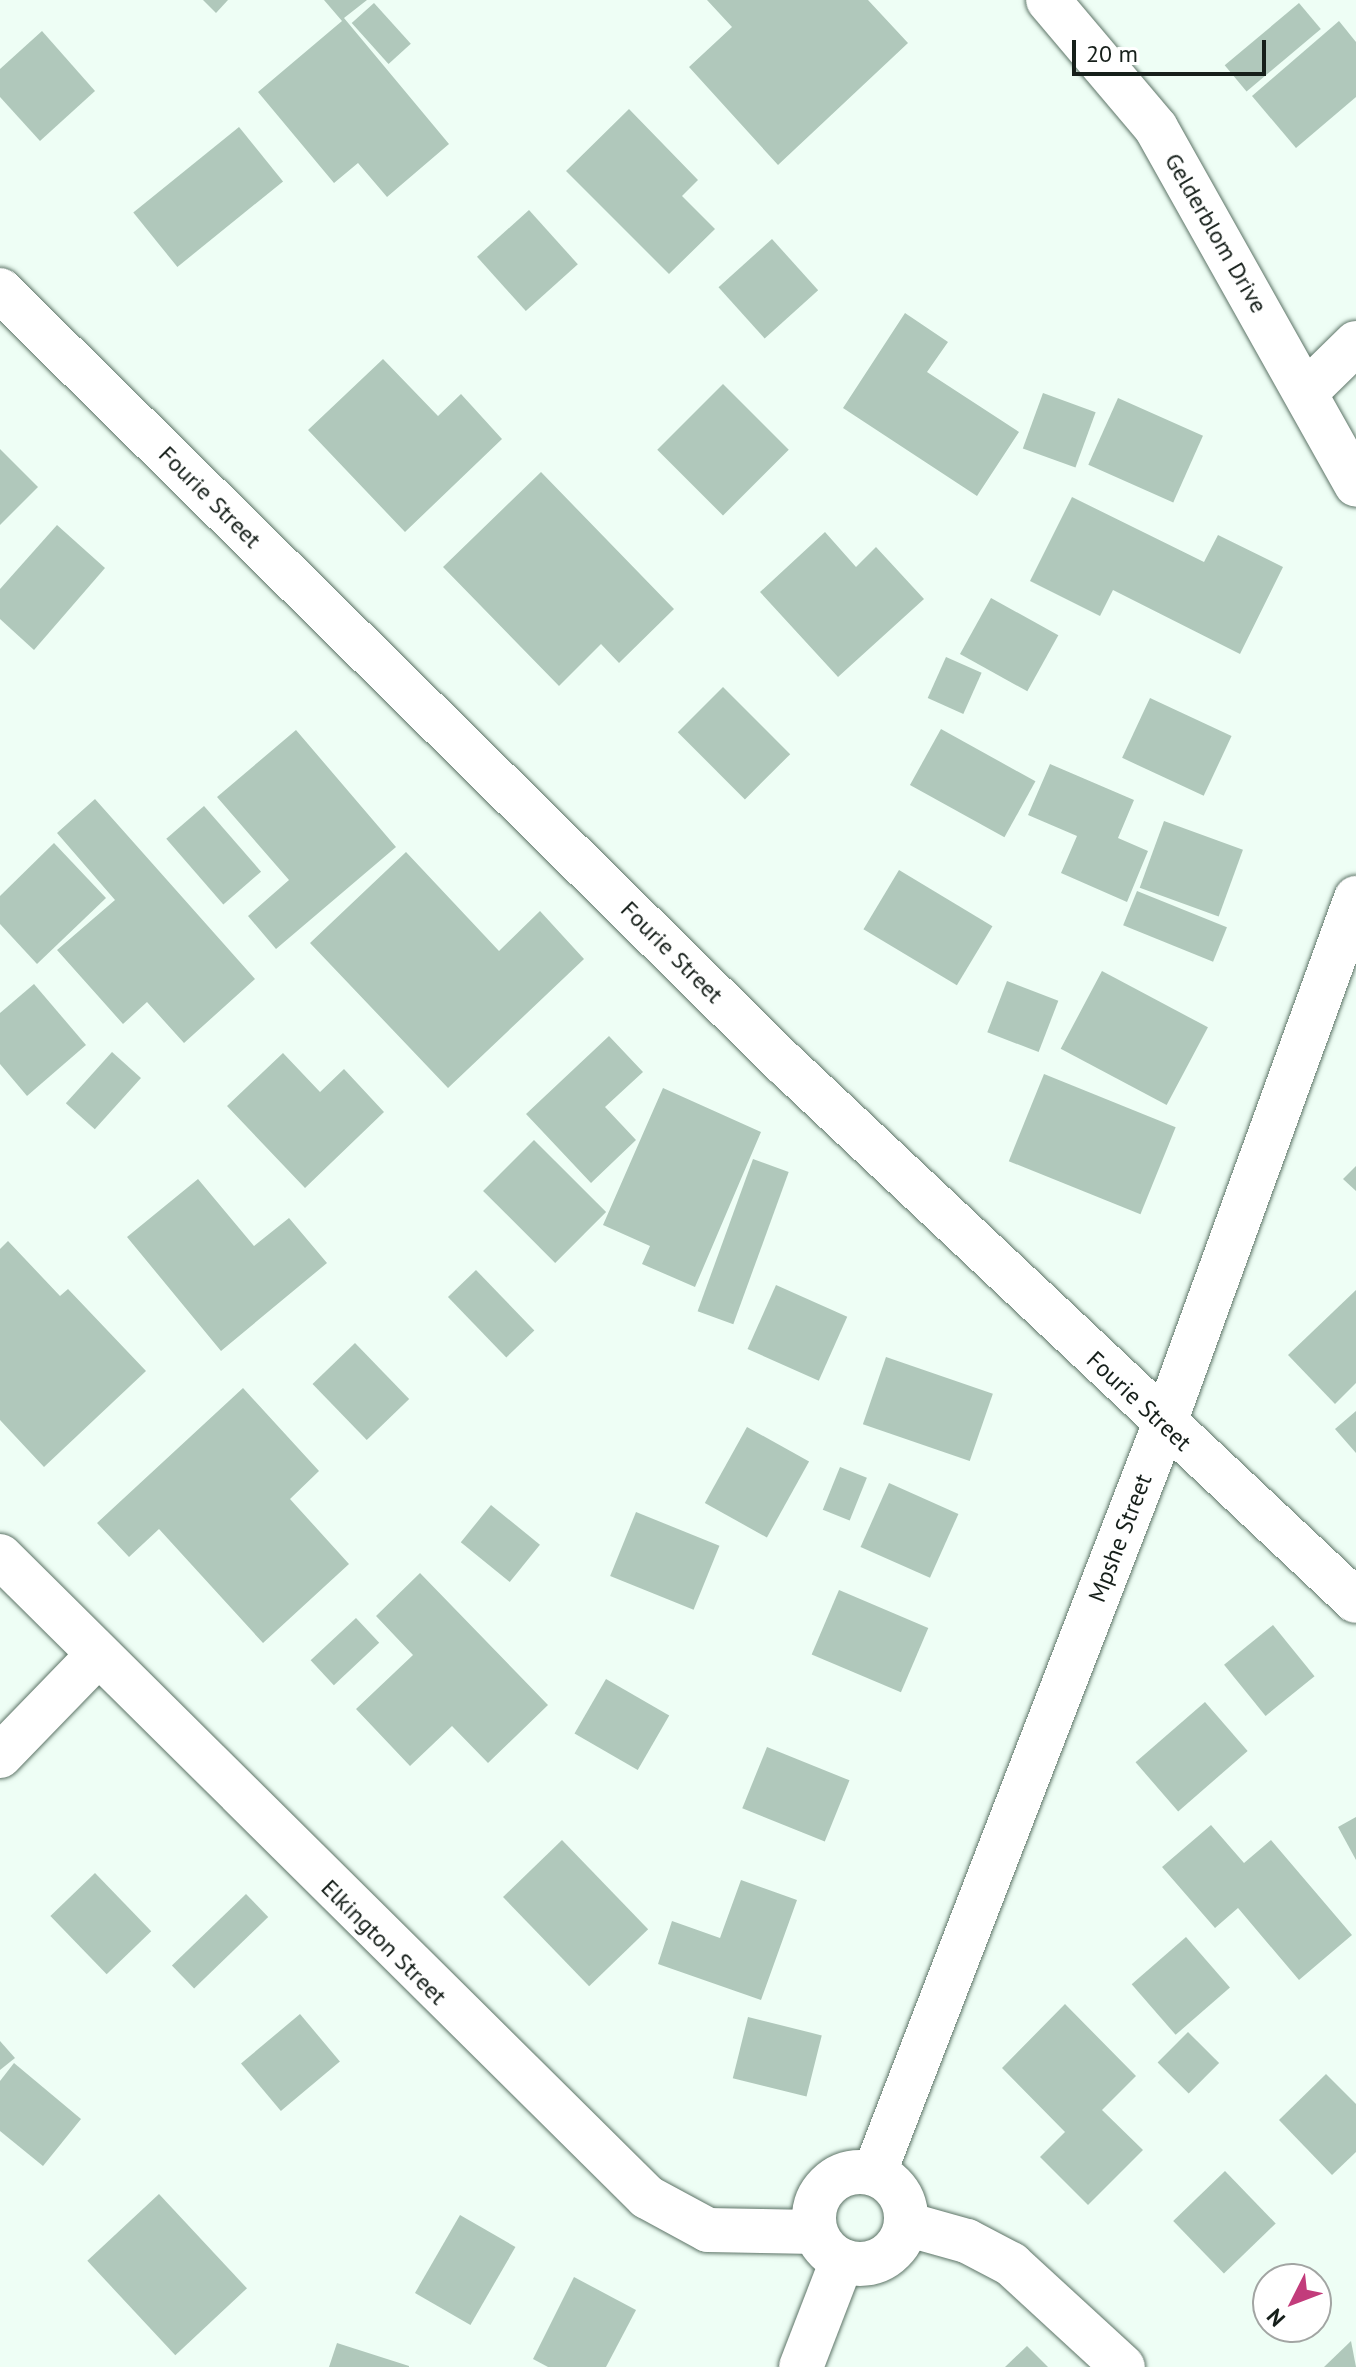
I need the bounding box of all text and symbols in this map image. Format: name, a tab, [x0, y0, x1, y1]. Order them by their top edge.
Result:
scale bar	[1076, 24, 1270, 74]
text: 20 m	[1086, 38, 1138, 69]
street label: Gelderblom Drive	[1159, 148, 1273, 318]
street label: Fourie Street	[153, 440, 267, 554]
street label: Fourie Street	[615, 895, 729, 1009]
street label: Fourie Street	[1081, 1345, 1197, 1457]
street label: Mpshe Street	[1082, 1470, 1158, 1606]
street label: Elkington Street	[315, 1873, 453, 2011]
north arrow	[1252, 2263, 1332, 2343]
text: N	[1260, 2303, 1291, 2332]

